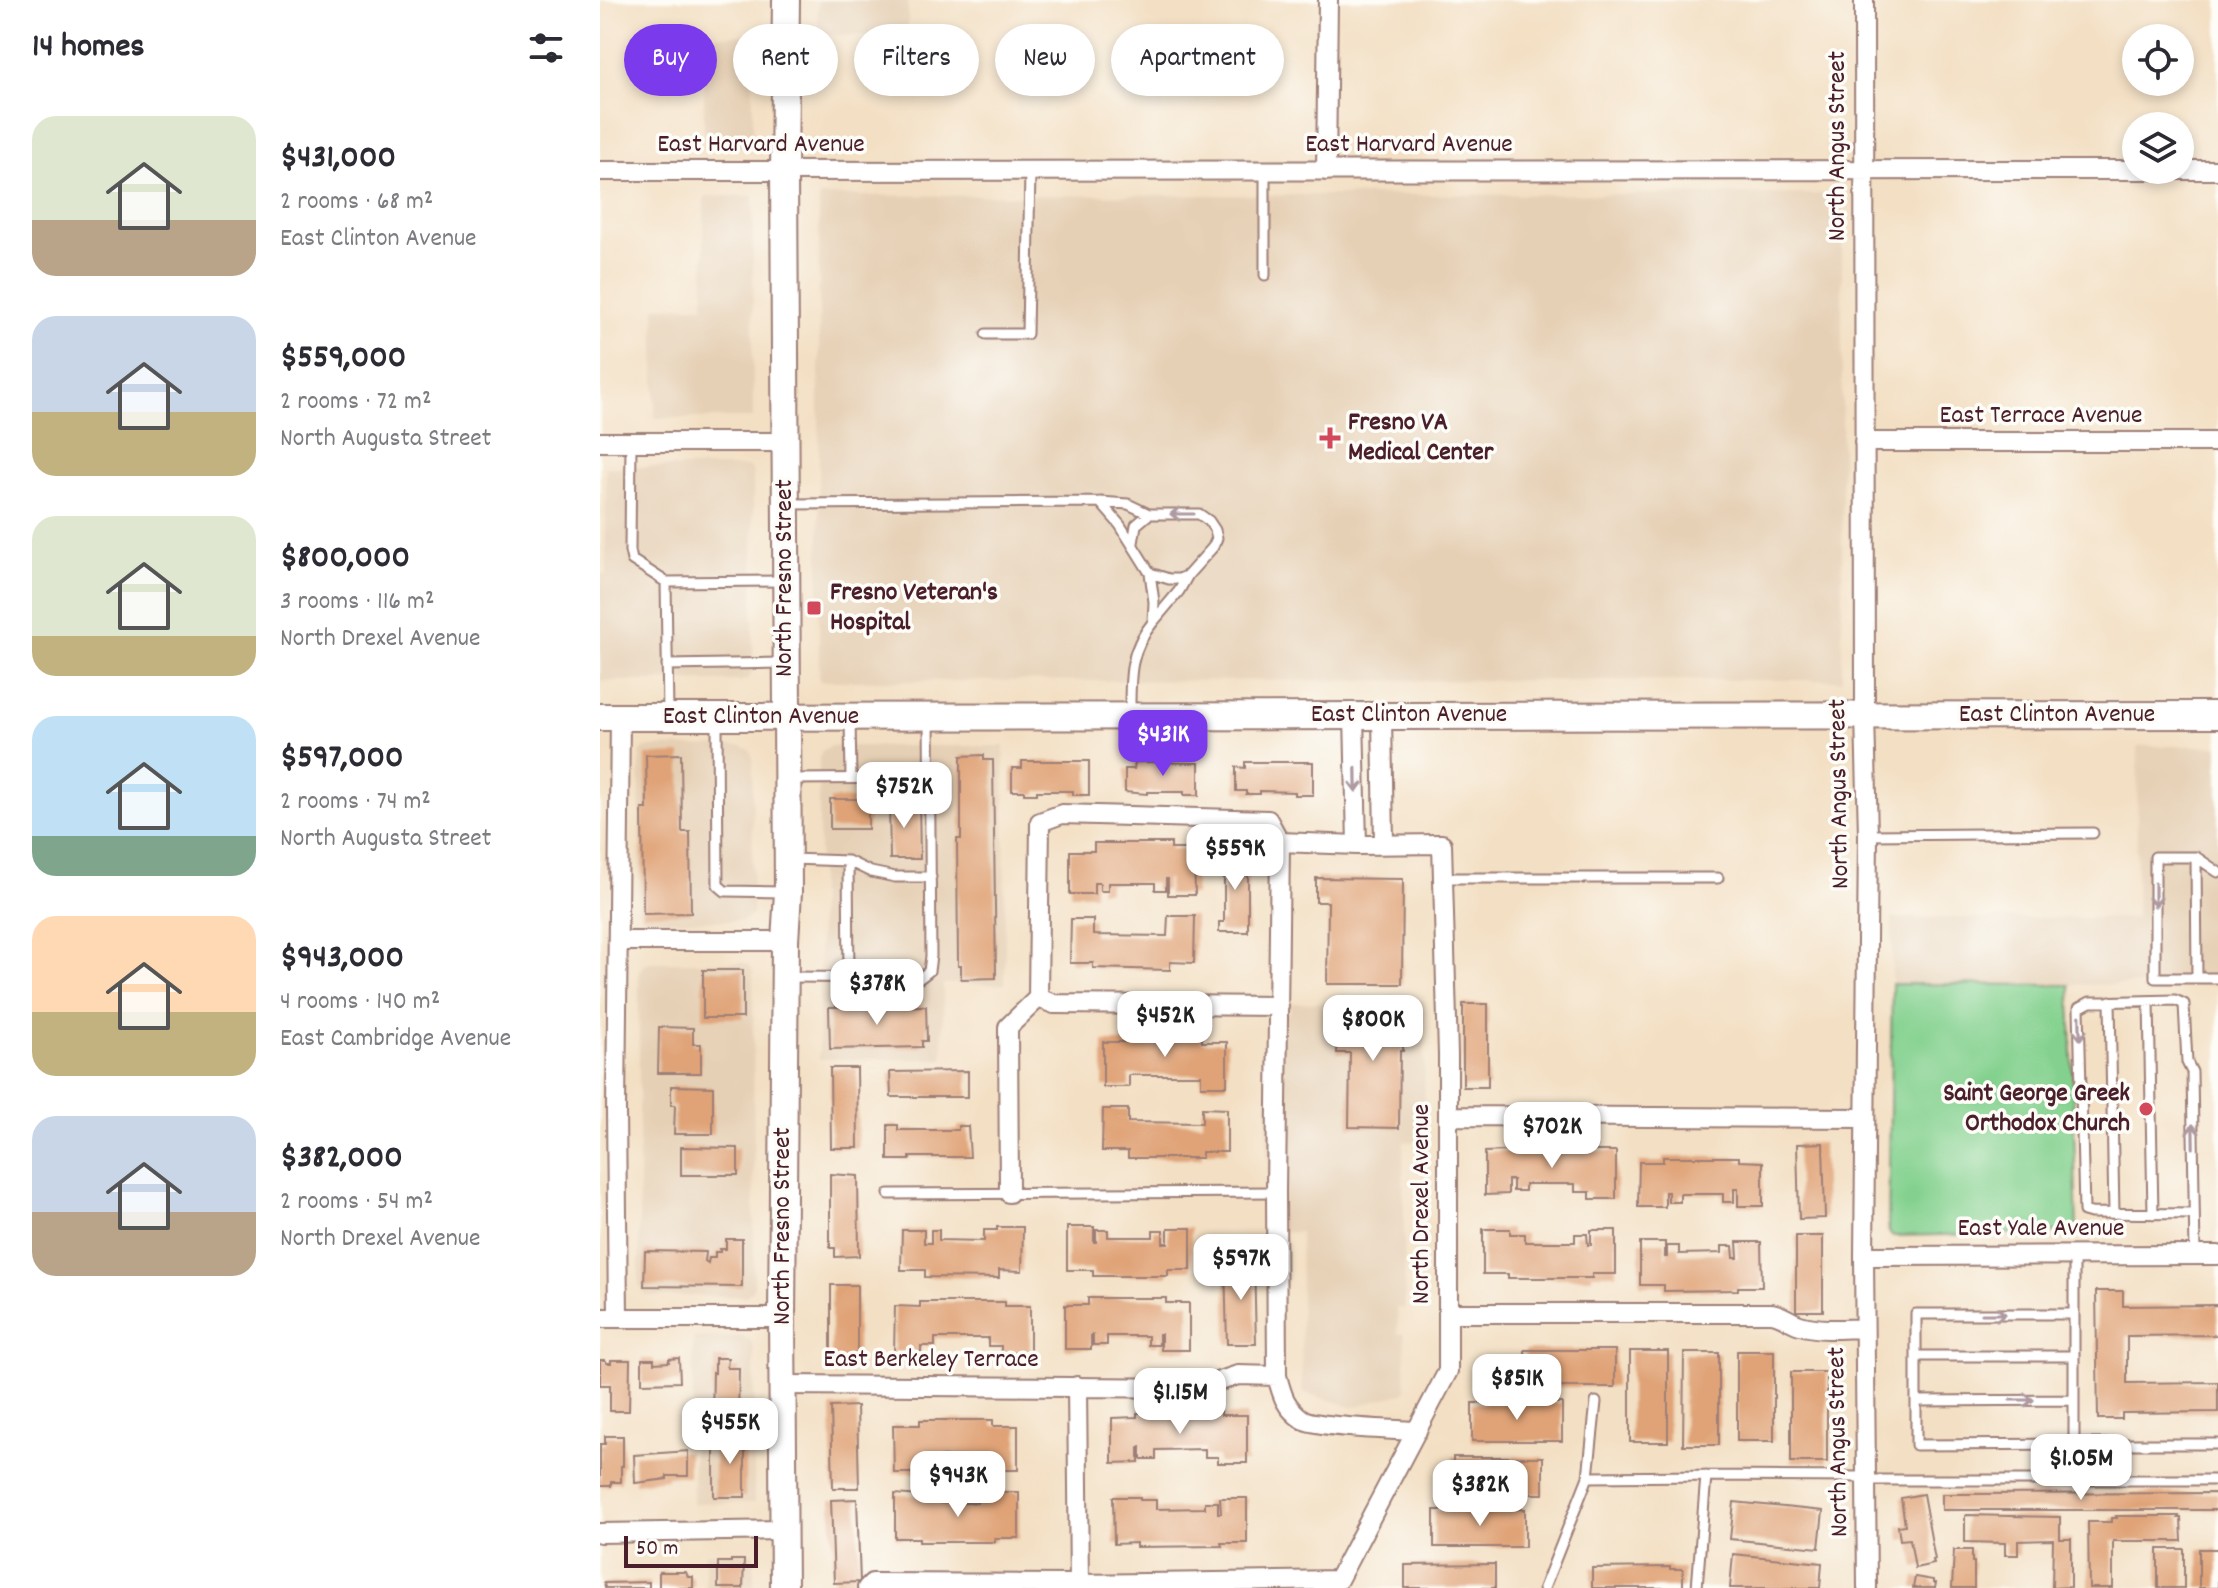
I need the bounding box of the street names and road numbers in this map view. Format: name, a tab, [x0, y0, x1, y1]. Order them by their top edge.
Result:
street label: North Angus Street	[1820, 50, 1857, 241]
street label: East Harvard Avenue	[657, 127, 865, 164]
street label: East Harvard Avenue	[1305, 127, 1513, 164]
street label: East Terrace Avenue	[1940, 398, 2142, 435]
street label: North Fresno Street	[767, 479, 804, 677]
street label: East Clinton Avenue	[1311, 697, 1507, 734]
street label: East Clinton Avenue	[1959, 697, 2155, 734]
street label: North Angus Street	[1820, 698, 1860, 890]
street label: East Clinton Avenue	[663, 699, 859, 736]
street label: North Drexel Avenue	[1404, 1104, 1441, 1304]
street label: North Fresno Street	[765, 1127, 802, 1325]
street label: East Yale Avenue	[1958, 1211, 2124, 1248]
street label: East Berkeley Terrace	[823, 1342, 1039, 1379]
street label: North Angus Street	[1819, 1346, 1859, 1538]

